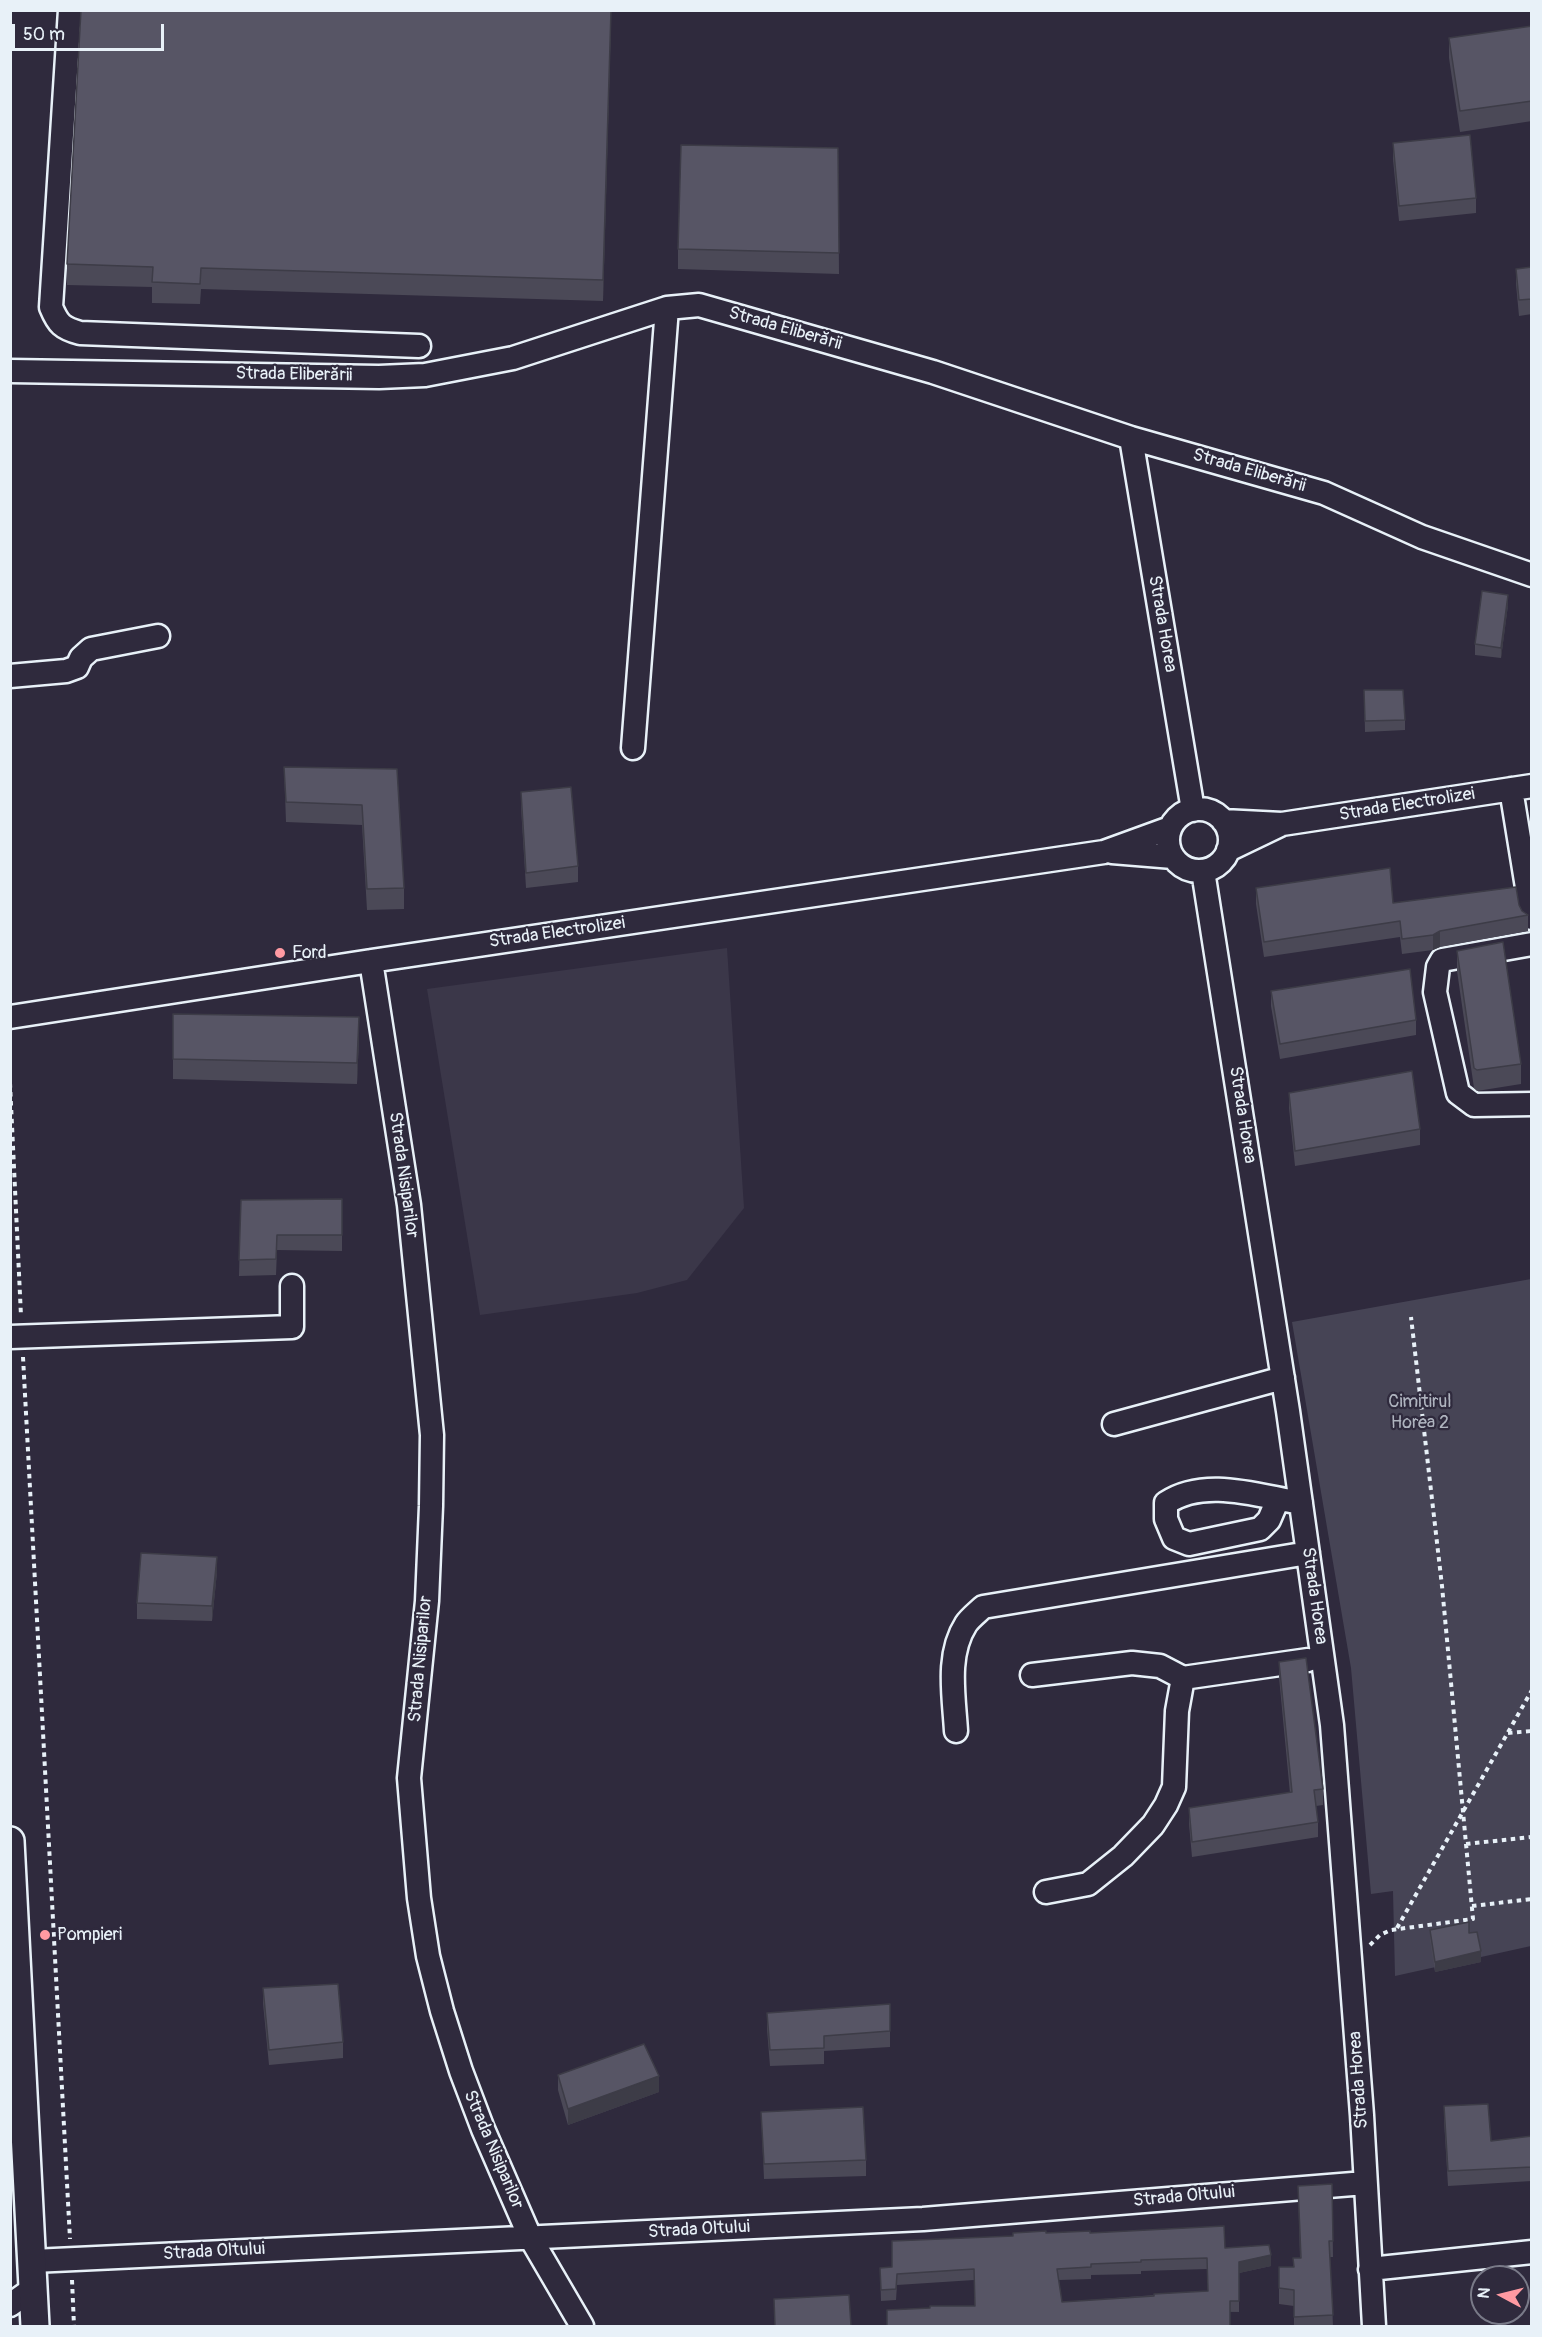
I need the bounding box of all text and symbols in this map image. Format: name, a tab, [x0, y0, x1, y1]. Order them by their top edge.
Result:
scale bar	[15, 12, 166, 50]
text: 50 m	[23, 23, 65, 46]
street label: Strada Eliberării	[726, 303, 844, 355]
street label: Strada Eliberării	[235, 363, 353, 387]
street label: Strada Eliberării	[1190, 445, 1308, 497]
street label: Strada Horea	[1143, 574, 1181, 674]
street label: Strada Electrolizei	[1338, 784, 1476, 826]
street label: Strada Electrolizei	[488, 913, 626, 953]
place label: Ford	[292, 942, 326, 964]
marker: Ford	[273, 946, 287, 960]
street label: Strada Horea	[1224, 1065, 1260, 1165]
street label: Strada Nisiparilor	[383, 1111, 423, 1239]
park label: Cimitirul Horea 2	[1388, 1391, 1452, 1434]
street label: Strada Horea	[1296, 1546, 1332, 1646]
street label: Strada Nisiparilor	[405, 1595, 437, 1723]
place label: Pompieri	[57, 1924, 122, 1946]
marker: Pompieri	[38, 1928, 52, 1942]
street label: Strada Horea	[1345, 2030, 1373, 2130]
street label: Strada Nisiparilor	[458, 2087, 528, 2213]
street label: Strada Oltului	[1132, 2182, 1236, 2212]
street label: Strada Oltului	[647, 2217, 751, 2243]
street label: Strada Oltului	[162, 2239, 266, 2265]
north arrow	[1470, 2265, 1530, 2325]
text: N	[1474, 2286, 1495, 2300]

